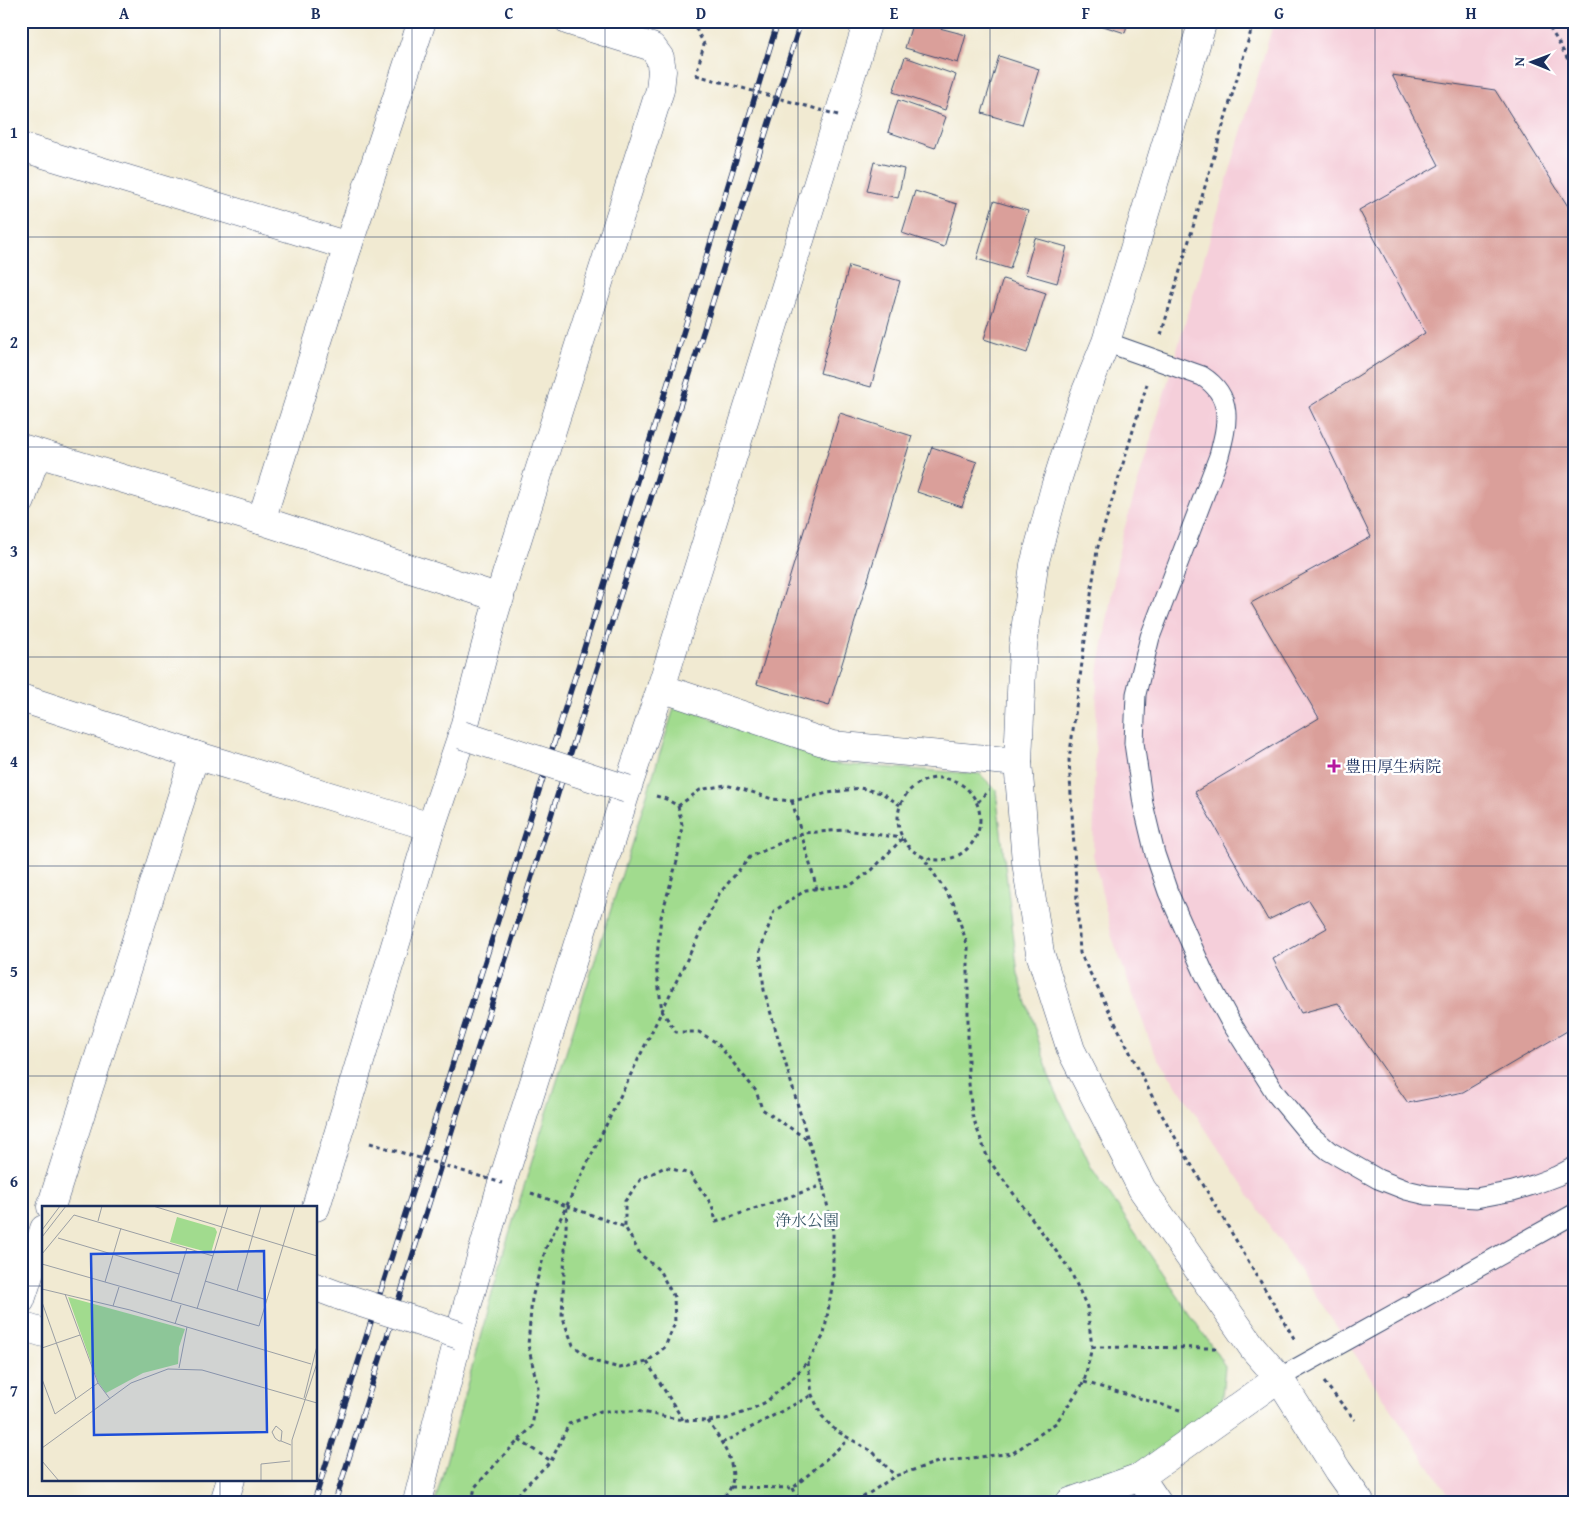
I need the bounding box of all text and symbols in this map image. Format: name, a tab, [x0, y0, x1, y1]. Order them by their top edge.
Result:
text: A	[119, 1, 130, 25]
text: B	[311, 1, 321, 25]
text: C	[504, 1, 514, 25]
text: D	[696, 1, 706, 25]
text: E	[890, 1, 899, 25]
text: F	[1082, 1, 1090, 25]
text: G	[1274, 1, 1284, 25]
text: H	[1465, 1, 1477, 25]
north arrow	[1508, 38, 1558, 88]
text: N	[1509, 56, 1529, 67]
text: 1	[10, 120, 18, 144]
text: 2	[10, 330, 18, 354]
text: 3	[10, 539, 18, 563]
text: 4	[10, 749, 18, 773]
place label: 豊田厚生病院	[1345, 754, 1441, 778]
marker: 豊田厚生病院	[1327, 759, 1341, 773]
text: 5	[10, 959, 18, 983]
text: 6	[10, 1169, 18, 1193]
inset map	[42, 1206, 318, 1480]
park label: 浄水公園	[775, 1208, 839, 1232]
text: 7	[10, 1378, 18, 1402]

